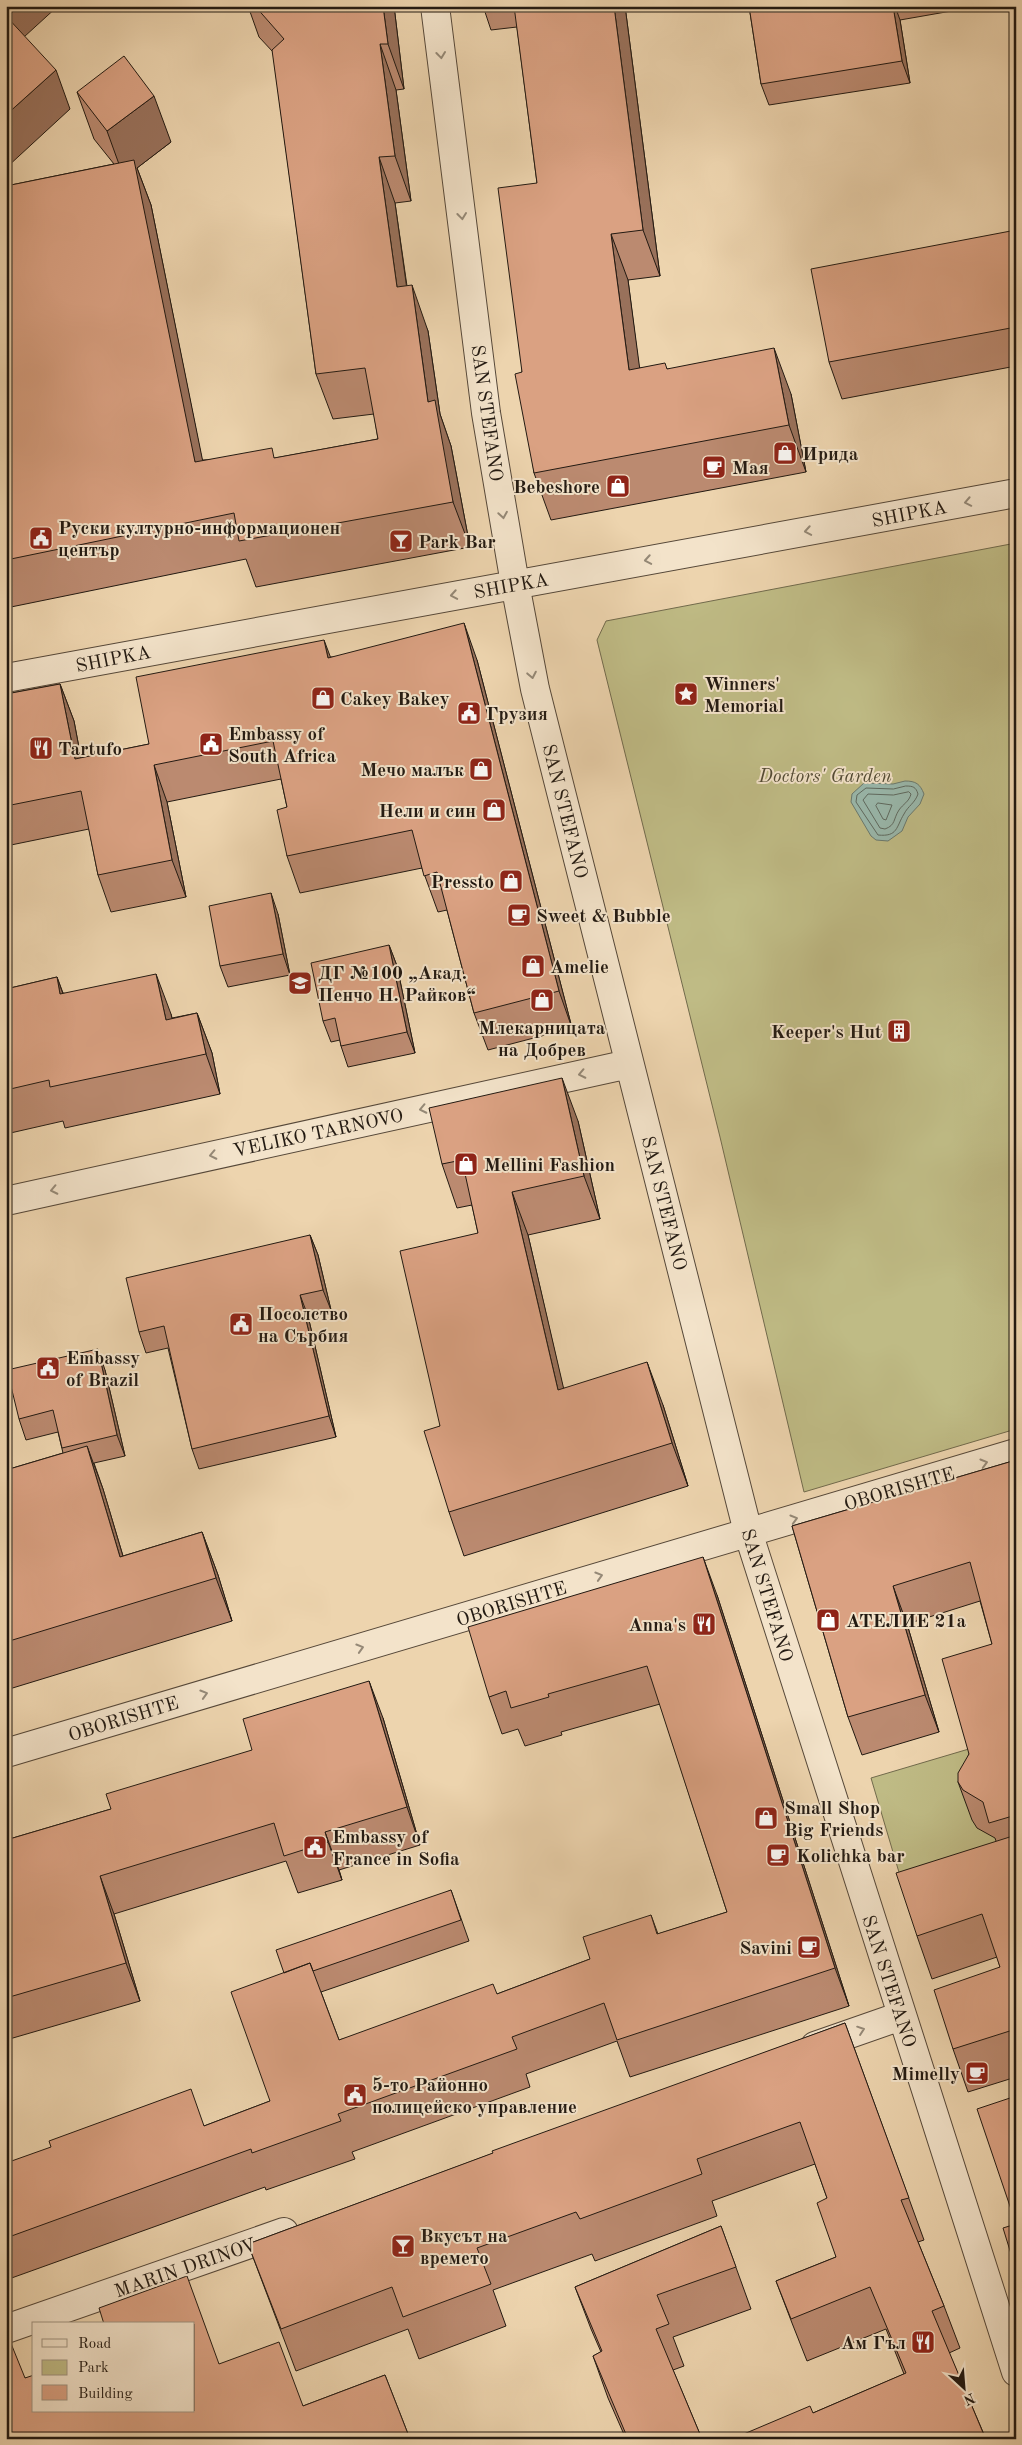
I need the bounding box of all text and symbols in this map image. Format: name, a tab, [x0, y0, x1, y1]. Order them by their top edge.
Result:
one-way arrow	[435, 51, 446, 59]
one-way arrow	[456, 212, 466, 220]
street label: SAN STEFANO	[467, 344, 505, 483]
shop icon: Ирида	[772, 440, 798, 466]
place label: Ирида	[802, 446, 859, 465]
cafe icon: Мая	[701, 454, 727, 480]
place label: Мая	[732, 460, 769, 479]
shop icon: Bebeshore	[605, 473, 631, 499]
place label: Bebeshore	[513, 479, 600, 498]
one-way arrow	[963, 496, 972, 506]
street label: SHIPKA	[870, 499, 949, 532]
one-way arrow	[498, 511, 508, 520]
place label: Руски културно-информационен център	[58, 520, 340, 561]
public building icon: Руски културно-информационен център	[28, 525, 54, 551]
one-way arrow	[804, 526, 812, 536]
bar icon: Park Bar	[388, 528, 414, 554]
place label: Park Bar	[418, 534, 496, 553]
one-way arrow	[644, 554, 652, 564]
street label: SHIPKA	[472, 571, 551, 603]
one-way arrow	[449, 590, 458, 600]
street label: SHIPKA	[74, 644, 153, 677]
one-way arrow	[527, 671, 537, 680]
place label: Winners' Memorial	[704, 676, 784, 717]
place icon: Winners' Memorial	[673, 681, 699, 707]
shop icon: Cakey Bakey	[310, 685, 336, 711]
place label: Cakey Bakey	[340, 691, 450, 710]
public building icon: Грузия	[456, 700, 482, 726]
place label: Грузия	[486, 706, 548, 725]
place label: Embassy of South Africa	[228, 726, 336, 767]
public building icon: Embassy of South Africa	[198, 731, 224, 757]
restaurant icon: Tartufo	[28, 735, 54, 761]
place label: Tartufo	[58, 741, 122, 760]
street label: SAN STEFANO	[538, 742, 589, 881]
shop icon: Мечо малък	[468, 756, 494, 782]
place label: Мечо малък	[360, 762, 464, 781]
park label: Doctors' Garden	[757, 768, 892, 787]
shop icon: Нели и син	[481, 797, 507, 823]
place label: Нели и син	[379, 803, 476, 822]
shop icon: Pressto	[498, 868, 524, 894]
place label: Pressto	[431, 874, 494, 893]
cafe icon: Sweet & Bubble	[506, 902, 532, 928]
place label: Sweet & Bubble	[536, 908, 671, 927]
shop icon: Amelie	[520, 953, 546, 979]
place label: Amelie	[550, 959, 609, 978]
place label: ДГ №100 „Акад. Пенчо Н. Райков“	[318, 965, 476, 1006]
school or university icon: ДГ №100 „Акад. Пенчо Н. Райков“	[287, 970, 313, 996]
shop icon: Млекарницата на Добрев	[529, 987, 555, 1013]
building icon: Keeper's Hut	[886, 1018, 912, 1044]
place label: Млекарницата на Добрев	[478, 1020, 606, 1061]
place label: Keeper's Hut	[771, 1024, 882, 1043]
one-way arrow	[577, 1068, 586, 1079]
one-way arrow	[418, 1103, 427, 1114]
street label: VELIKO TARNOVO	[232, 1107, 405, 1162]
street label: SAN STEFANO	[637, 1134, 688, 1273]
one-way arrow	[209, 1149, 217, 1160]
shop icon: Mellini Fashion	[453, 1151, 479, 1177]
place label: Mellini Fashion	[484, 1157, 615, 1176]
one-way arrow	[50, 1184, 59, 1195]
place label: Посолство на Сърбия	[258, 1306, 348, 1347]
public building icon: Посолство на Сърбия	[228, 1311, 254, 1337]
place label: Embassy of Brazil	[66, 1350, 140, 1391]
public building icon: Embassy of Brazil	[35, 1355, 61, 1381]
one-way arrow	[979, 1458, 987, 1468]
street label: OBORISHTE	[842, 1466, 957, 1515]
one-way arrow	[790, 1514, 798, 1524]
street label: SAN STEFANO	[736, 1527, 795, 1664]
one-way arrow	[595, 1572, 603, 1582]
street label: OBORISHTE	[454, 1580, 569, 1631]
shop icon: АТЕЛИЕ 21а	[815, 1607, 841, 1633]
restaurant icon: Anna's	[691, 1611, 717, 1637]
place label: АТЕЛИЕ 21а	[846, 1613, 967, 1632]
place label: Anna's	[628, 1617, 686, 1636]
one-way arrow	[355, 1643, 363, 1653]
one-way arrow	[199, 1690, 208, 1700]
street label: OBORISHTE	[66, 1695, 181, 1746]
place label: Small Shop Big Friends	[784, 1800, 883, 1841]
shop icon: Small Shop Big Friends	[753, 1805, 779, 1831]
place label: Embassy of France in Sofia	[332, 1829, 460, 1870]
public building icon: Embassy of France in Sofia	[302, 1834, 328, 1860]
cafe icon: Kolichka bar	[765, 1842, 791, 1868]
place label: Kolichka bar	[796, 1848, 905, 1867]
street label: SAN STEFANO	[857, 1913, 918, 2050]
cafe icon: Savini	[796, 1934, 822, 1960]
place label: Savini	[740, 1940, 792, 1959]
one-way arrow	[856, 2026, 865, 2036]
cafe icon: Mimelly	[964, 2060, 990, 2086]
place label: Mimelly	[892, 2066, 960, 2085]
place label: 5-то Районно полицейско управление	[372, 2077, 577, 2118]
public building icon: 5-то Районно полицейско управление	[342, 2082, 368, 2108]
place label: Вкусът на времето	[420, 2228, 508, 2269]
bar icon: Вкусът на времето	[390, 2233, 416, 2259]
street label: MARIN DRINOV	[113, 2236, 259, 2303]
legend	[32, 2322, 195, 2412]
restaurant icon: Ам Гъл	[910, 2329, 936, 2355]
place label: Ам Гъл	[841, 2335, 906, 2354]
text: Road	[78, 2337, 112, 2352]
text: Park	[78, 2361, 109, 2376]
north arrow	[940, 2362, 990, 2412]
text: Building	[78, 2387, 133, 2402]
text: N	[961, 2390, 977, 2408]

